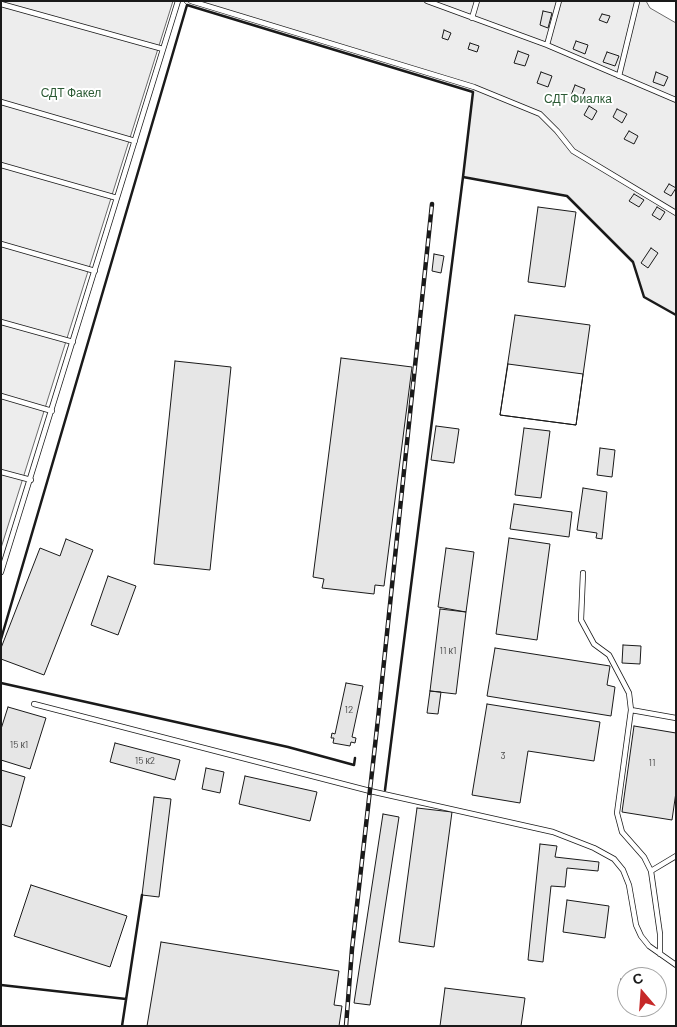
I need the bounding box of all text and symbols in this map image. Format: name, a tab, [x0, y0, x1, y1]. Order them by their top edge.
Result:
park label: СДТ Факел	[41, 86, 101, 100]
park label: СДТ Фиалка	[544, 92, 612, 106]
house number: 11 к1	[440, 645, 456, 657]
house number: 12	[345, 704, 353, 716]
house number: 15 к1	[10, 739, 28, 751]
house number: 3	[500, 750, 506, 762]
house number: 15 к2	[135, 755, 155, 767]
house number: 11	[648, 757, 656, 769]
north arrow	[617, 967, 667, 1017]
text: С	[630, 969, 645, 988]

